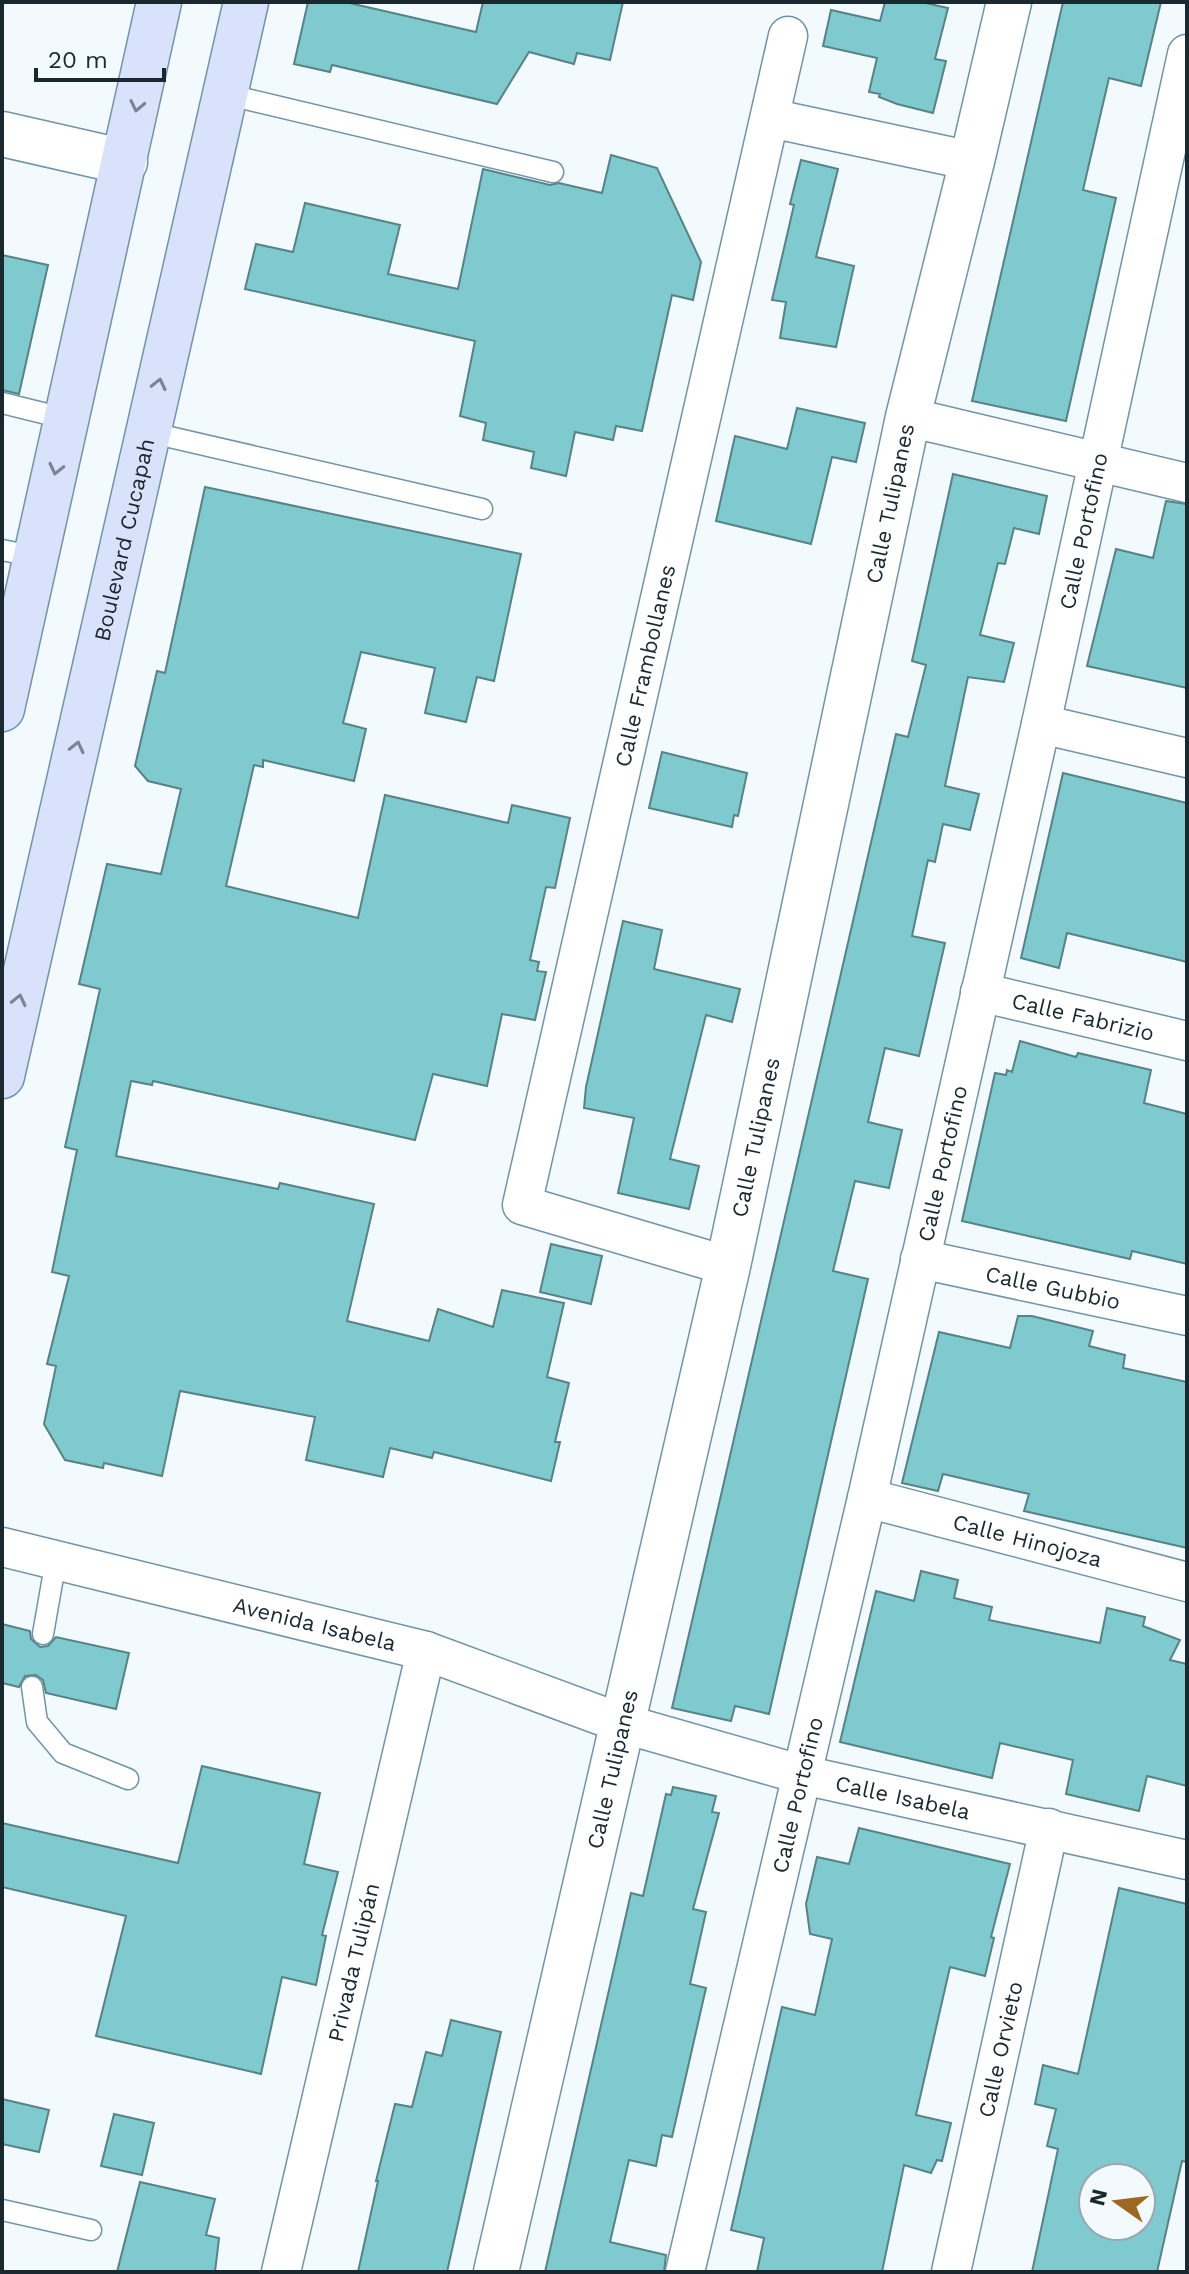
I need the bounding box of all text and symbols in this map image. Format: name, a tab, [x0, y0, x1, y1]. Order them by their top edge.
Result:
scale bar	[36, 32, 164, 82]
text: 20 m	[48, 46, 108, 74]
one-way arrow	[129, 99, 146, 112]
one-way arrow	[150, 378, 167, 391]
street label: Calle Tulipanes	[861, 421, 919, 586]
street label: Boulevard Cucapah	[89, 436, 159, 644]
street label: Calle Portofino	[1054, 450, 1113, 612]
one-way arrow	[48, 461, 65, 475]
street label: Calle Frambollanes	[610, 562, 680, 769]
one-way arrow	[68, 740, 85, 754]
street label: Calle Fabrizio	[1009, 988, 1157, 1046]
one-way arrow	[10, 994, 27, 1008]
street label: Calle Tulipanes	[727, 1055, 785, 1220]
street label: Calle Portofino	[913, 1083, 972, 1244]
street label: Calle Gubbio	[983, 1261, 1123, 1314]
street label: Calle Hinojoza	[950, 1509, 1105, 1572]
street label: Avenida Isabela	[231, 1592, 399, 1656]
street label: Calle Tulipanes	[582, 1687, 643, 1851]
street label: Calle Portofino	[767, 1715, 828, 1876]
street label: Calle Isabela	[833, 1771, 972, 1825]
street label: Privada Tulipán	[323, 1881, 384, 2044]
street label: Calle Orvieto	[973, 1979, 1028, 2120]
north arrow	[1077, 2162, 1157, 2242]
text: N	[1084, 2186, 1112, 2208]

